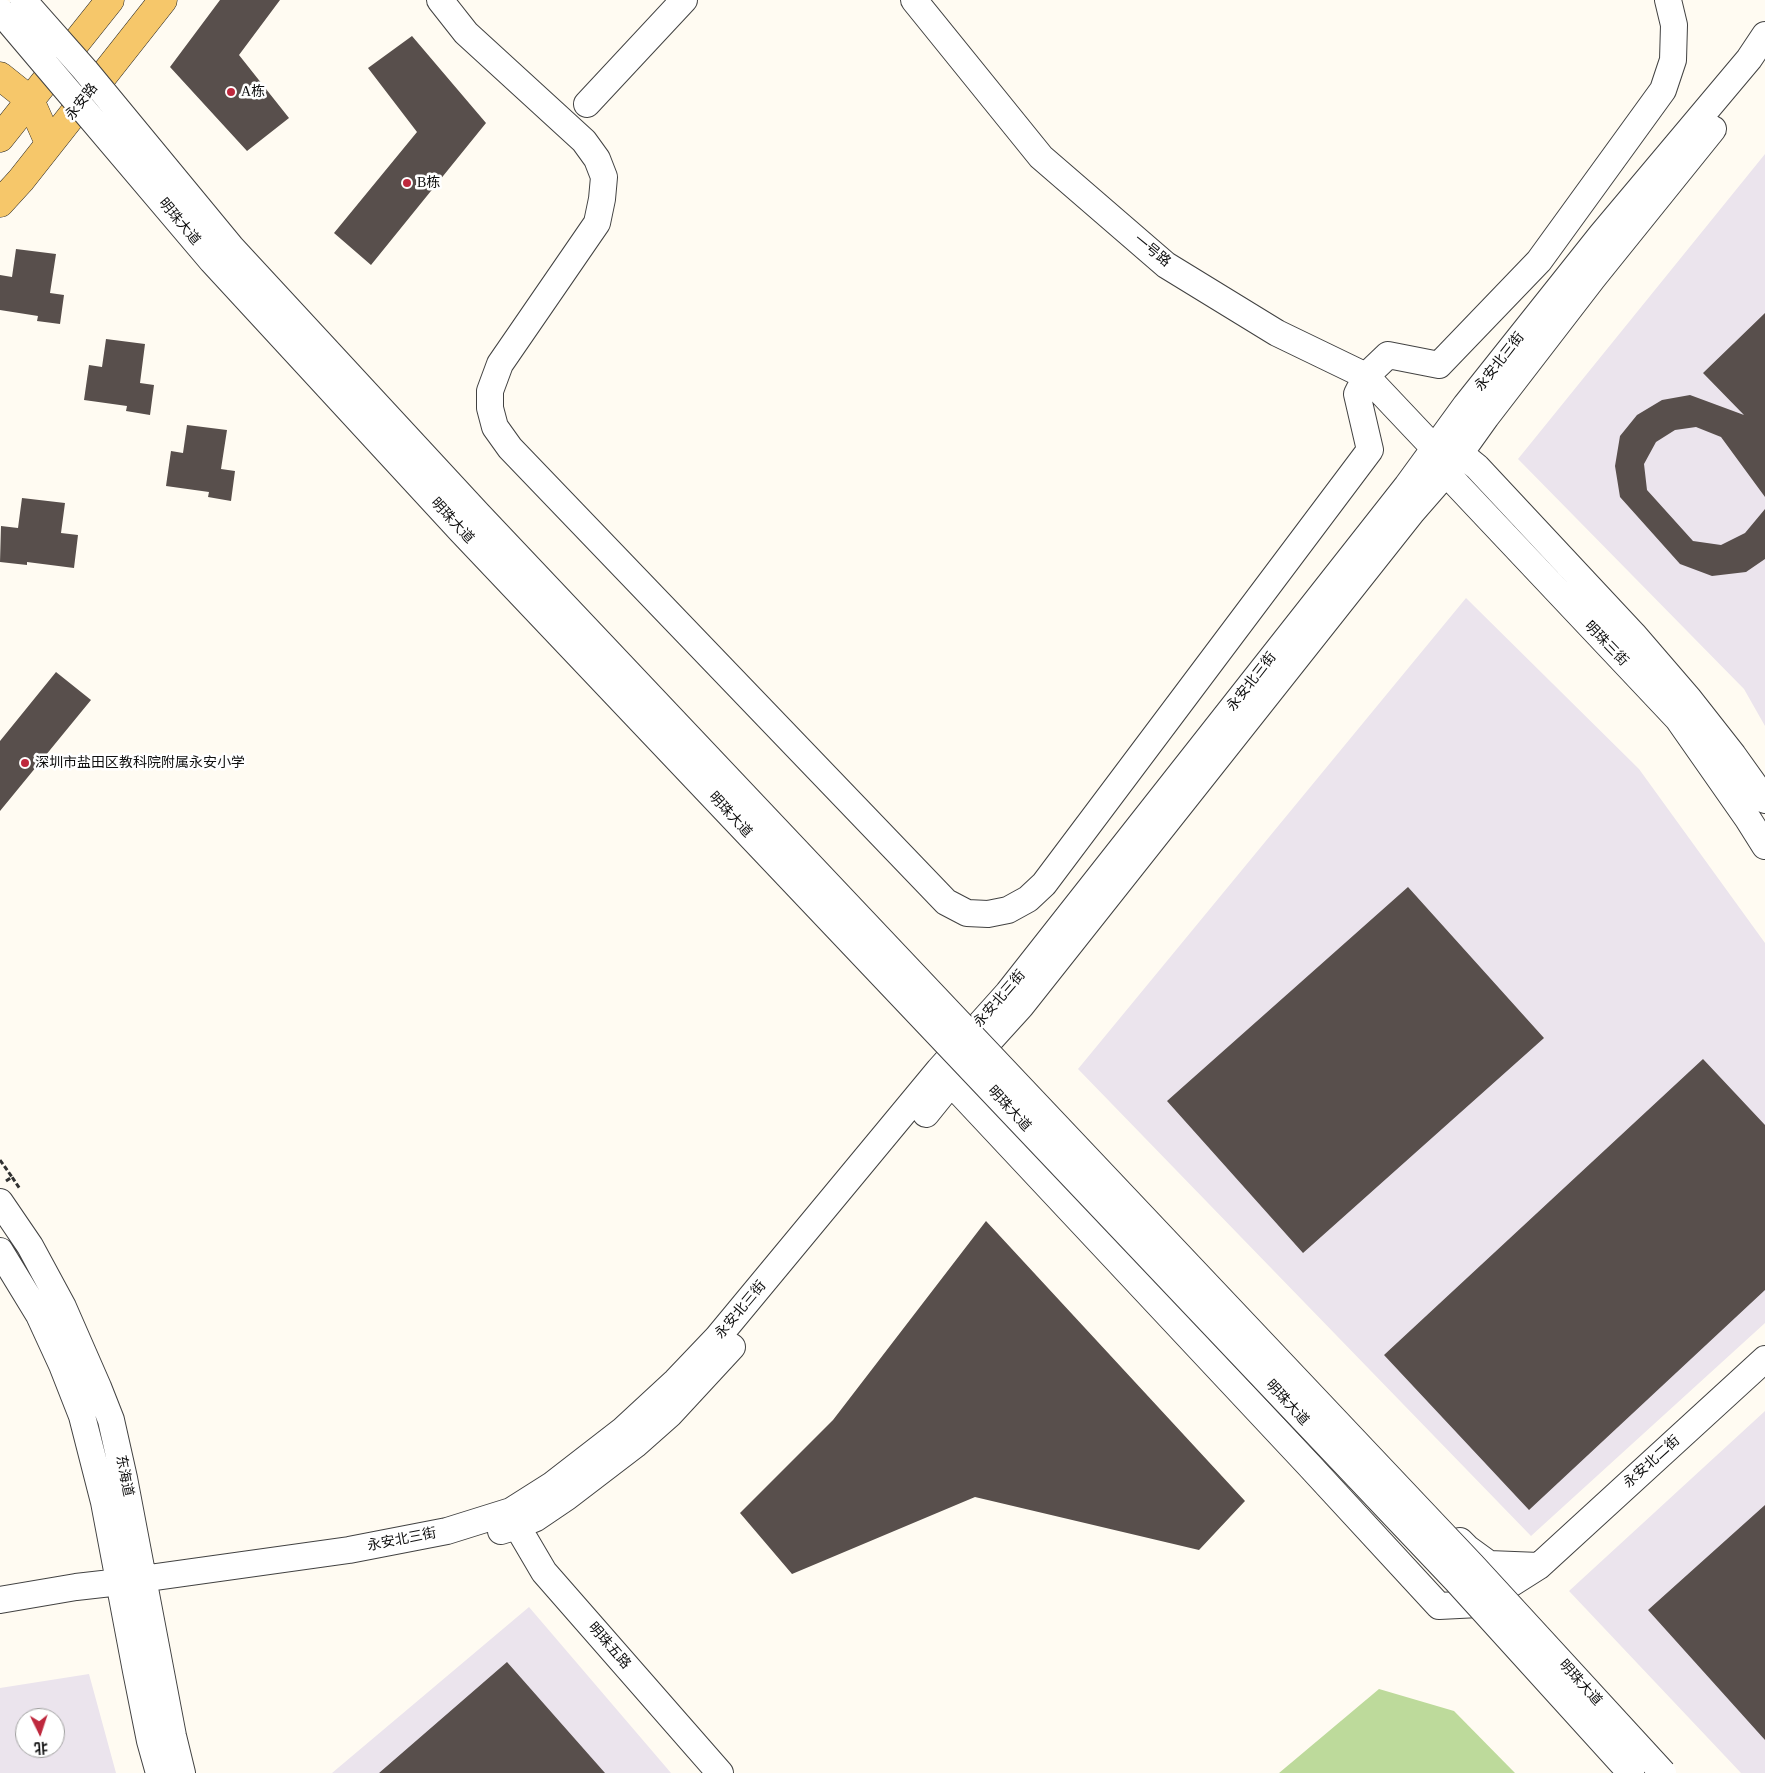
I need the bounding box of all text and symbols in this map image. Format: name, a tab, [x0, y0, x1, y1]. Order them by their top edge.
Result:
street label: 永安路	[62, 80, 102, 124]
place label: A栋	[241, 84, 265, 100]
marker: A栋	[225, 86, 237, 98]
place label: B栋	[417, 175, 440, 191]
marker: B栋	[401, 177, 413, 189]
street label: 明珠大道	[155, 195, 203, 249]
street label: 一号路	[1130, 231, 1174, 271]
street label: 永安北三街	[1472, 329, 1528, 395]
street label: 明珠大道	[427, 495, 477, 547]
street label: 明珠三街	[1581, 618, 1631, 670]
street label: 永安北三街	[1224, 649, 1280, 715]
place label: 深圳市盐田区教科院附属永安小学	[35, 755, 245, 771]
marker: 深圳市盐田区教科院附属永安小学	[19, 757, 31, 769]
street label: 明珠大道	[705, 789, 755, 841]
street label: 永安北三街	[971, 967, 1029, 1031]
street label: 明珠大道	[984, 1083, 1034, 1135]
street label: 永安北三街	[712, 1278, 770, 1342]
street label: 明珠大道	[1262, 1377, 1312, 1429]
street label: 永安北二街	[1620, 1432, 1684, 1492]
street label: 东海道	[112, 1454, 136, 1498]
street label: 永安北三街	[366, 1525, 438, 1555]
street label: 明珠五路	[584, 1619, 634, 1673]
street label: 明珠大道	[1555, 1657, 1605, 1709]
north arrow	[15, 1708, 65, 1758]
text: 北	[34, 1739, 49, 1755]

